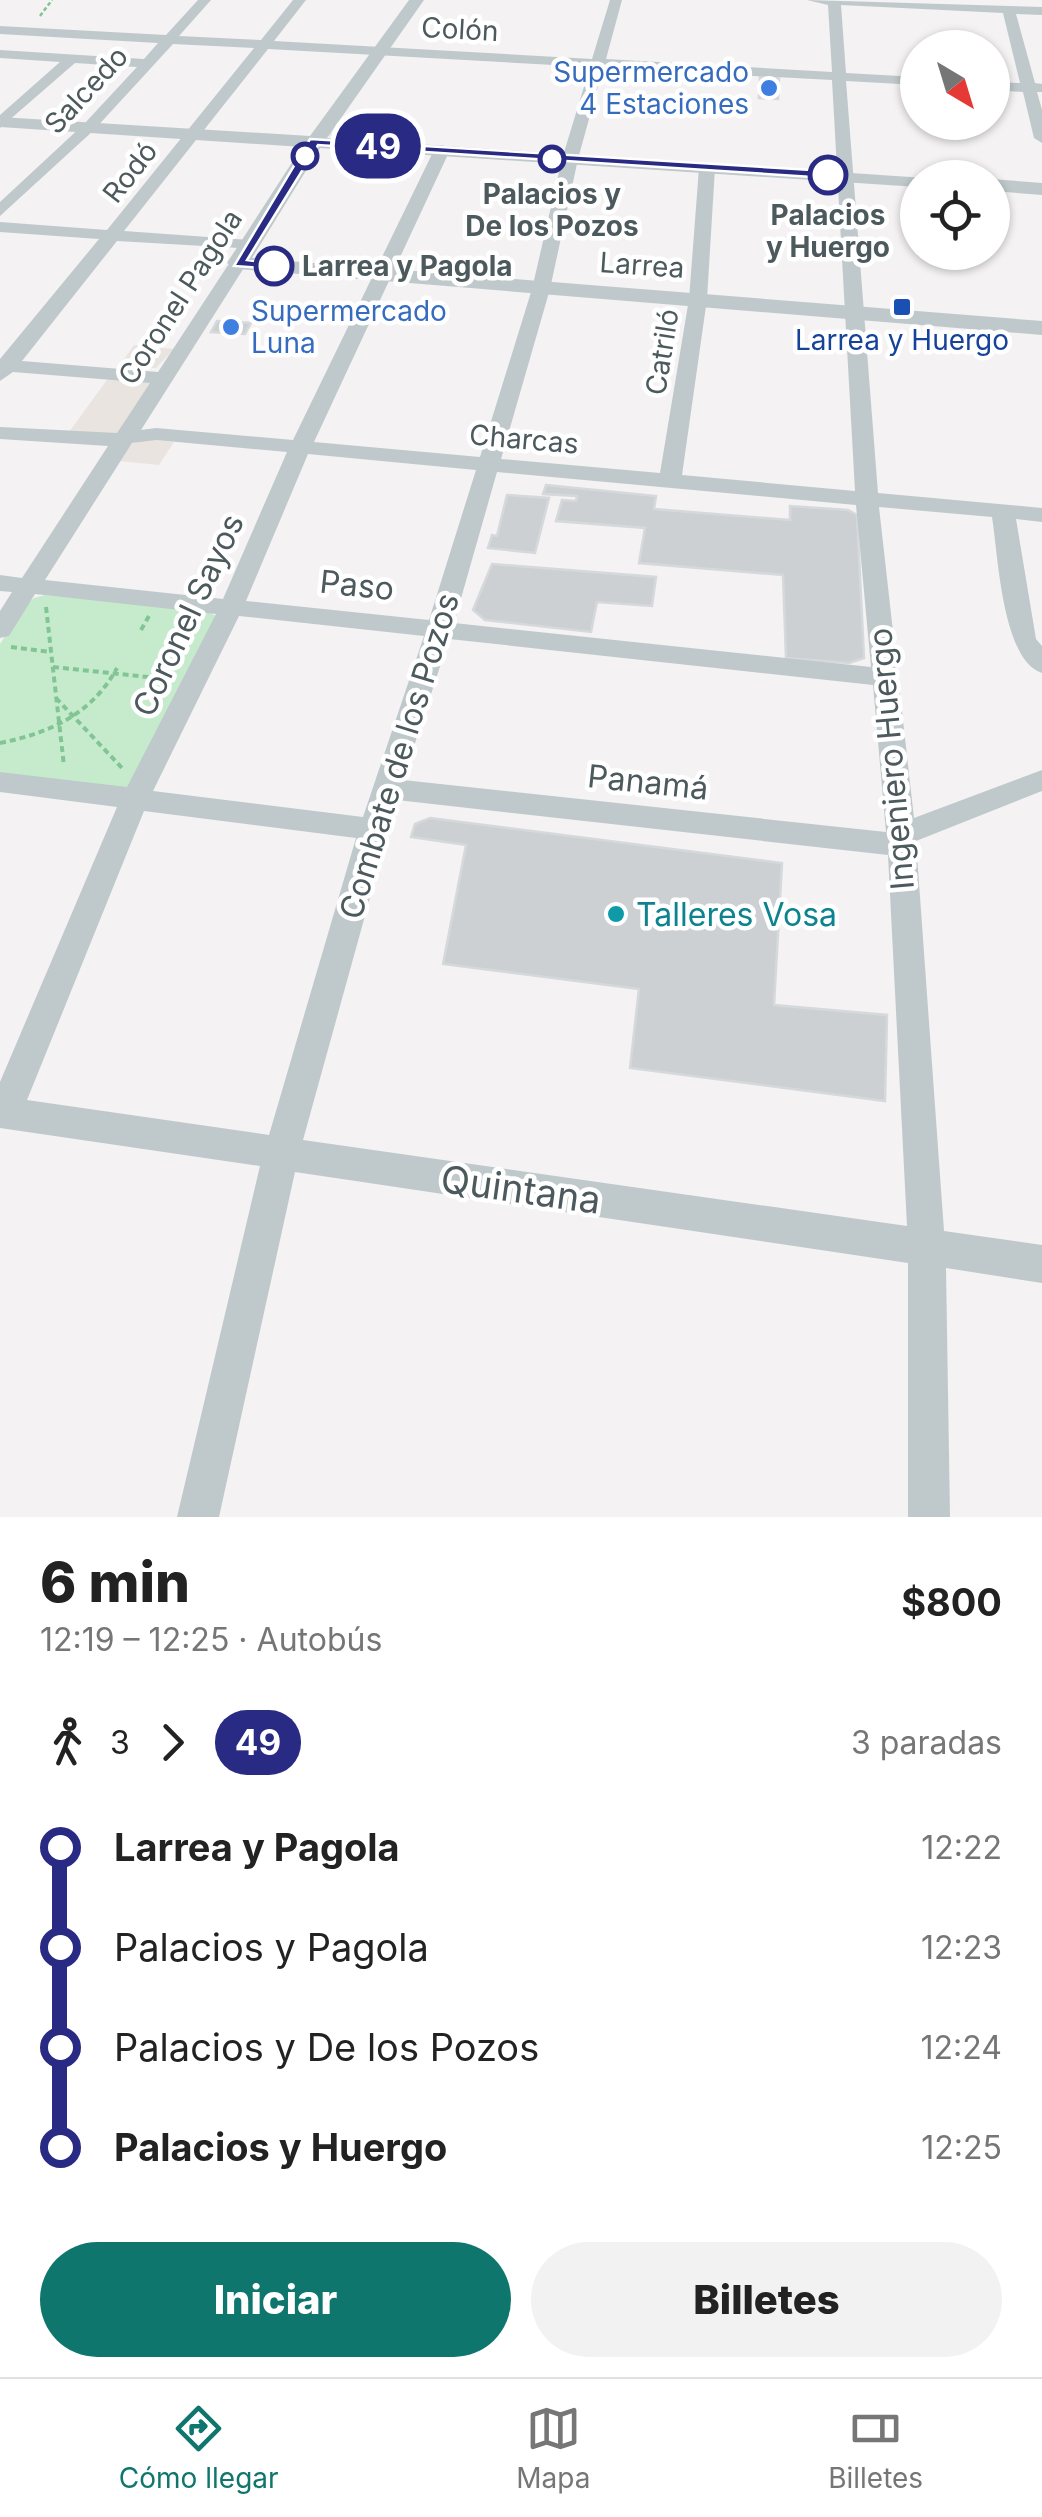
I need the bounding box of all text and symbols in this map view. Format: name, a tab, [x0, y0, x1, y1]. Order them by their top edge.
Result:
street label: Colón	[420, 10, 500, 48]
north arrow	[900, 30, 1010, 140]
map controls	[900, 30, 1010, 270]
street label: Salcedo	[37, 39, 135, 141]
place label: Supermercado 4 Estaciones	[553, 55, 749, 121]
marker: Supermercado 4 Estaciones	[758, 77, 780, 99]
line badge: 49	[333, 114, 423, 178]
text: 49	[355, 125, 401, 167]
street label: Rodó	[96, 135, 164, 209]
unlabelled marker	[292, 143, 318, 169]
marker: Palacios y De los Pozos	[539, 146, 565, 172]
marker: Palacios y Huergo	[809, 156, 847, 194]
button: locate	[900, 160, 1010, 270]
place label: Palacios y De los Pozos	[465, 177, 639, 243]
place label: Palacios y Huergo	[766, 198, 890, 264]
street label: Coronel Pagola	[111, 203, 249, 391]
street label: Larrea	[598, 245, 686, 285]
marker: Larrea y Pagola	[255, 247, 293, 285]
place label: Larrea y Pagola	[302, 249, 513, 283]
place label: Supermercado Luna	[251, 294, 447, 360]
marker: Larrea y Huergo	[891, 296, 913, 318]
street label: Catriló	[638, 307, 686, 397]
marker: Supermercado Luna	[220, 316, 242, 338]
place label: Larrea y Huergo	[795, 323, 1009, 357]
street label: Charcas	[468, 417, 580, 461]
street label: Coronel Sayos	[124, 507, 252, 723]
street label: Paso	[318, 562, 396, 608]
street label: Combate de los Pozos	[331, 588, 467, 924]
street label: Ingeniero Huergo	[860, 627, 922, 891]
street label: Panamá	[586, 756, 710, 808]
place label: Talleres Vosa	[636, 895, 837, 934]
marker: Talleres Vosa	[605, 903, 627, 925]
street label: Quintana	[438, 1155, 604, 1223]
text: 6 min	[40, 1549, 190, 1615]
text: $800	[901, 1579, 1002, 1625]
text: 12:19 – 12:25 · Autobús	[40, 1620, 382, 1659]
icon: walk	[40, 1715, 95, 1770]
icon: forward	[145, 1715, 200, 1770]
text: 49	[235, 1721, 281, 1763]
text: 3	[110, 1723, 130, 1762]
text: 3 paradas	[851, 1723, 1002, 1762]
text: Larrea y Pagola	[114, 1824, 400, 1870]
text: 12:22	[921, 1828, 1002, 1867]
text: Palacios y Pagola	[114, 1924, 429, 1970]
text: 12:23	[921, 1928, 1002, 1967]
text: Palacios y De los Pozos	[114, 2024, 539, 2070]
text: 12:24	[921, 2028, 1002, 2067]
text: Palacios y Huergo	[114, 2124, 447, 2170]
text: 12:25	[921, 2128, 1002, 2167]
button: Iniciar	[40, 2242, 511, 2357]
button: Billetes	[531, 2242, 1002, 2357]
tab: Cómo llegar	[119, 2401, 279, 2495]
tab: Mapa	[516, 2401, 590, 2495]
tab: Billetes	[828, 2401, 923, 2495]

